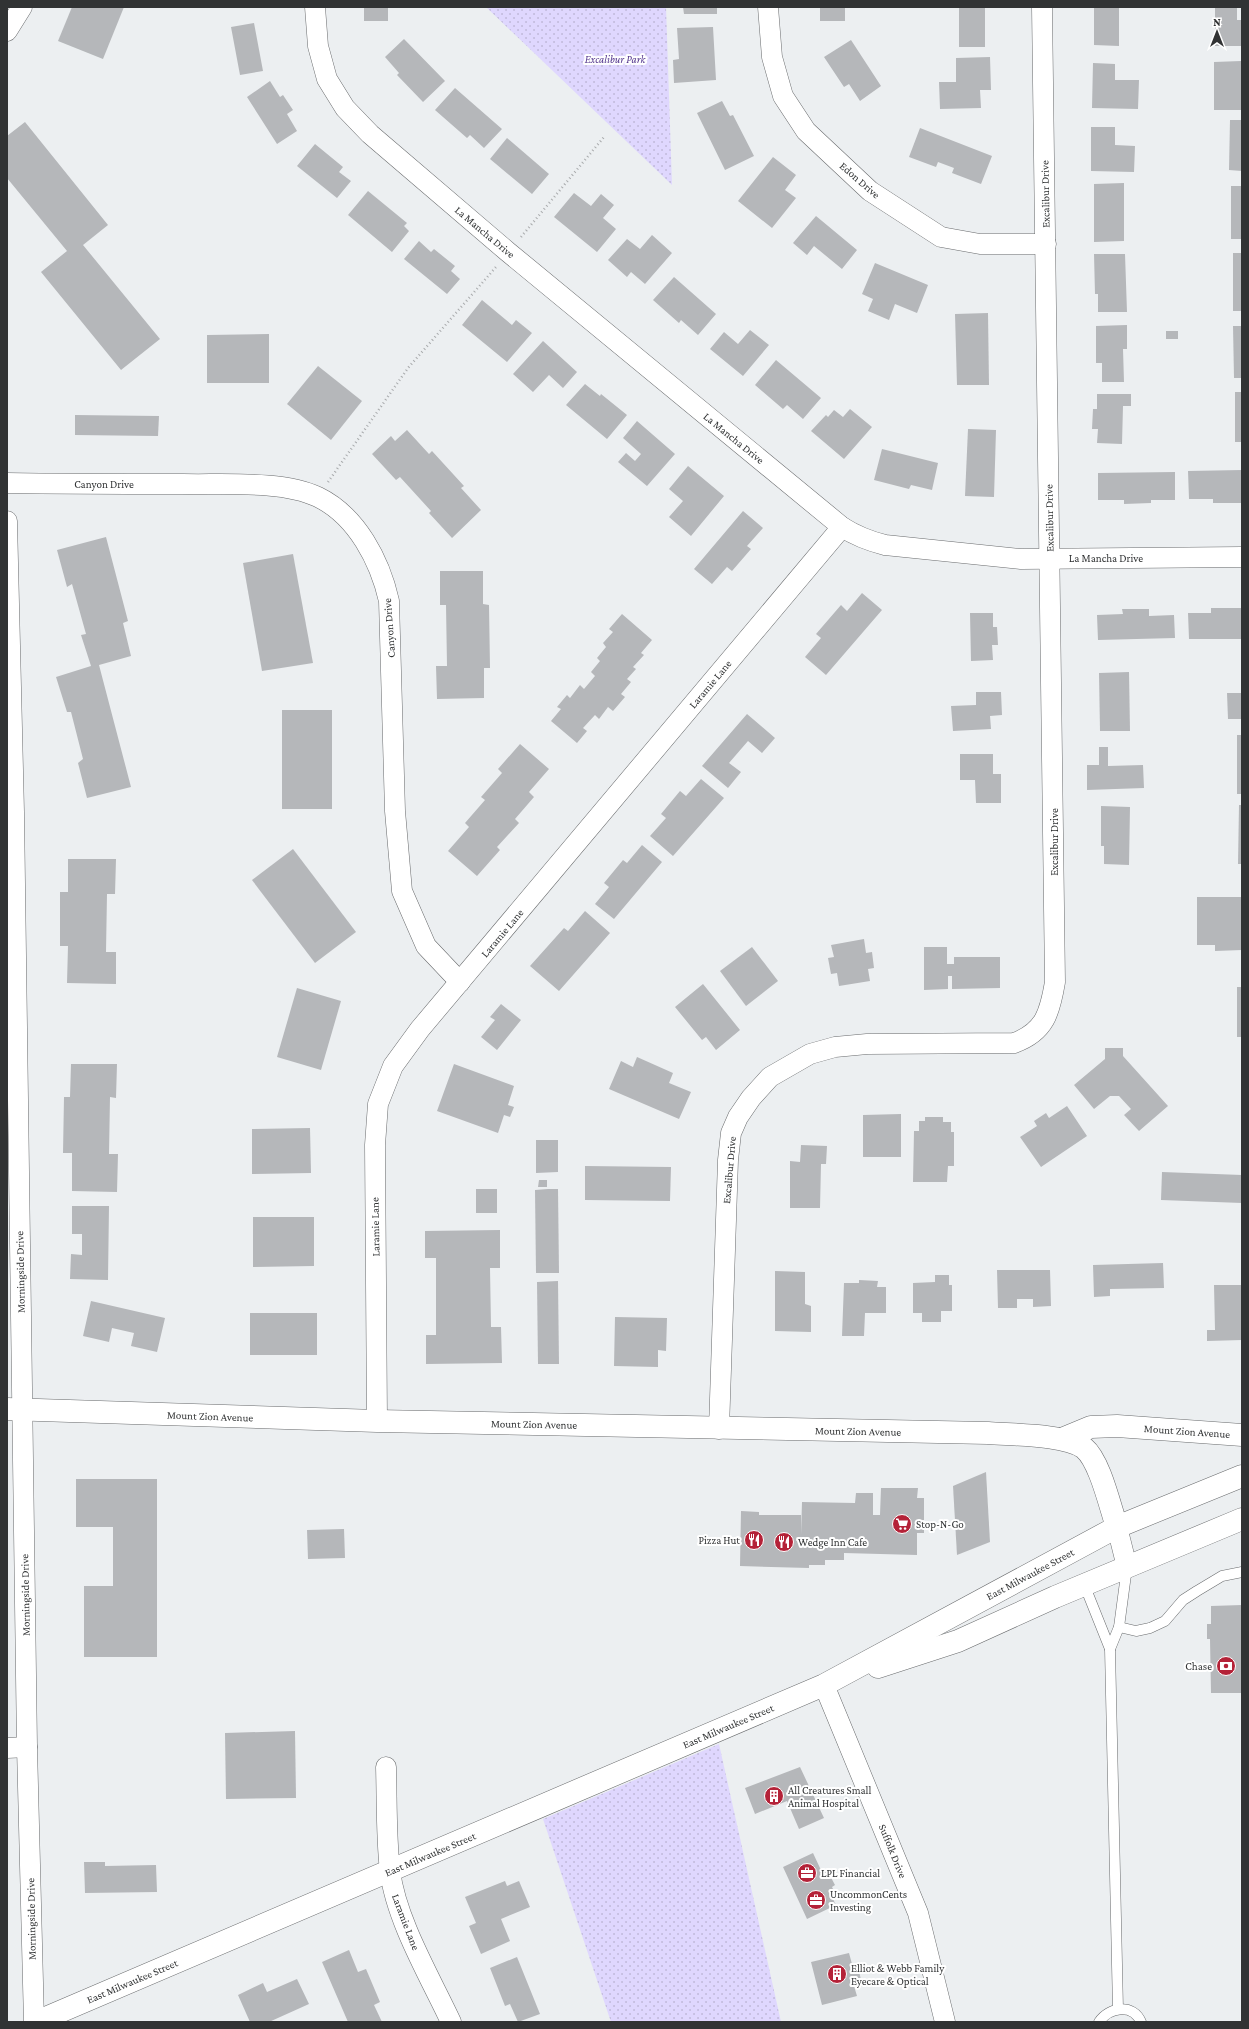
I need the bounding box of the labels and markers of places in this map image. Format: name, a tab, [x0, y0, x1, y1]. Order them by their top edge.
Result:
supermarket icon: Stop-N-Go	[891, 1513, 913, 1535]
place label: Stop-N-Go	[916, 1518, 964, 1531]
restaurant icon: Pizza Hut	[743, 1529, 765, 1551]
restaurant icon: Wedge Inn Cafe	[773, 1531, 795, 1553]
place label: Pizza Hut	[698, 1534, 740, 1546]
place label: Wedge Inn Cafe	[798, 1536, 867, 1549]
bank icon: Chase	[1215, 1655, 1237, 1677]
place label: Chase	[1185, 1660, 1212, 1672]
place label: All Creatures Small Animal Hospital	[788, 1784, 872, 1810]
building icon: All Creatures Small Animal Hospital	[763, 1785, 785, 1807]
office icon: LPL Financial	[796, 1862, 818, 1884]
place label: LPL Financial	[821, 1867, 880, 1879]
place label: UncommonCents Investing	[830, 1888, 907, 1914]
office icon: UncommonCents Investing	[805, 1889, 827, 1911]
place label: Elliot & Webb Family Eyecare & Optical	[851, 1962, 945, 1988]
building icon: Elliot & Webb Family Eyecare & Optical	[826, 1963, 848, 1985]

